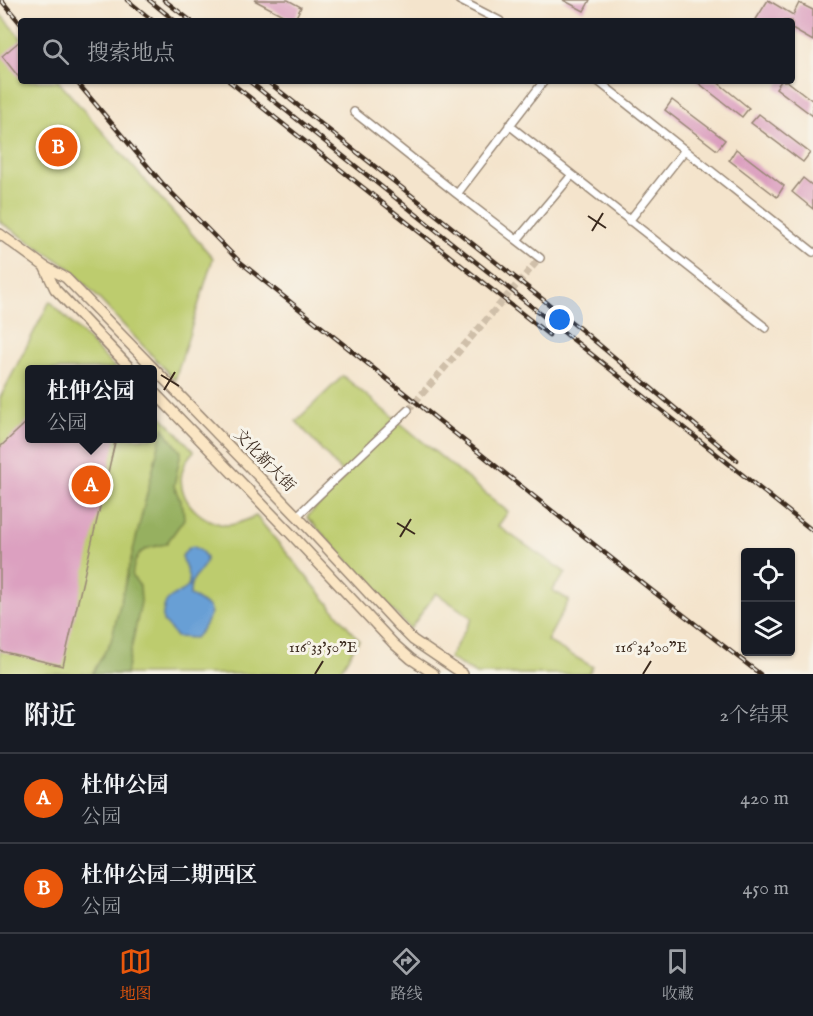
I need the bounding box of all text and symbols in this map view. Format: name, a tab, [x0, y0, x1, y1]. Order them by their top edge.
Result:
search box	[18, 18, 795, 84]
icon: search	[39, 35, 72, 68]
text: 搜索地点	[87, 40, 175, 68]
pin: B	[38, 124, 78, 170]
your location	[545, 305, 574, 334]
popup	[25, 365, 157, 443]
text: 杜仲公园	[47, 378, 135, 406]
text: 公园	[47, 411, 87, 436]
street label: 文化新大街	[229, 425, 299, 497]
pin: A	[72, 462, 110, 508]
map controls	[741, 548, 795, 656]
button: locate	[741, 548, 795, 602]
button: layers	[741, 602, 795, 656]
text: 116°33'50"E	[289, 638, 357, 657]
text: 116°34'00"E	[615, 638, 687, 657]
text: 附近	[24, 700, 76, 733]
text: 2个结果	[720, 703, 789, 728]
text: 杜仲公园	[81, 772, 169, 800]
text: A	[37, 786, 50, 811]
text: 420 m	[740, 786, 789, 811]
text: 公园	[81, 805, 121, 830]
text: 杜仲公园二期西区	[81, 862, 257, 890]
text: B	[37, 876, 50, 901]
text: 450 m	[742, 876, 789, 901]
text: 公园	[81, 895, 121, 920]
tab: 地图	[119, 945, 152, 1005]
tab: 路线	[390, 945, 423, 1005]
tab: 收藏	[661, 945, 694, 1005]

